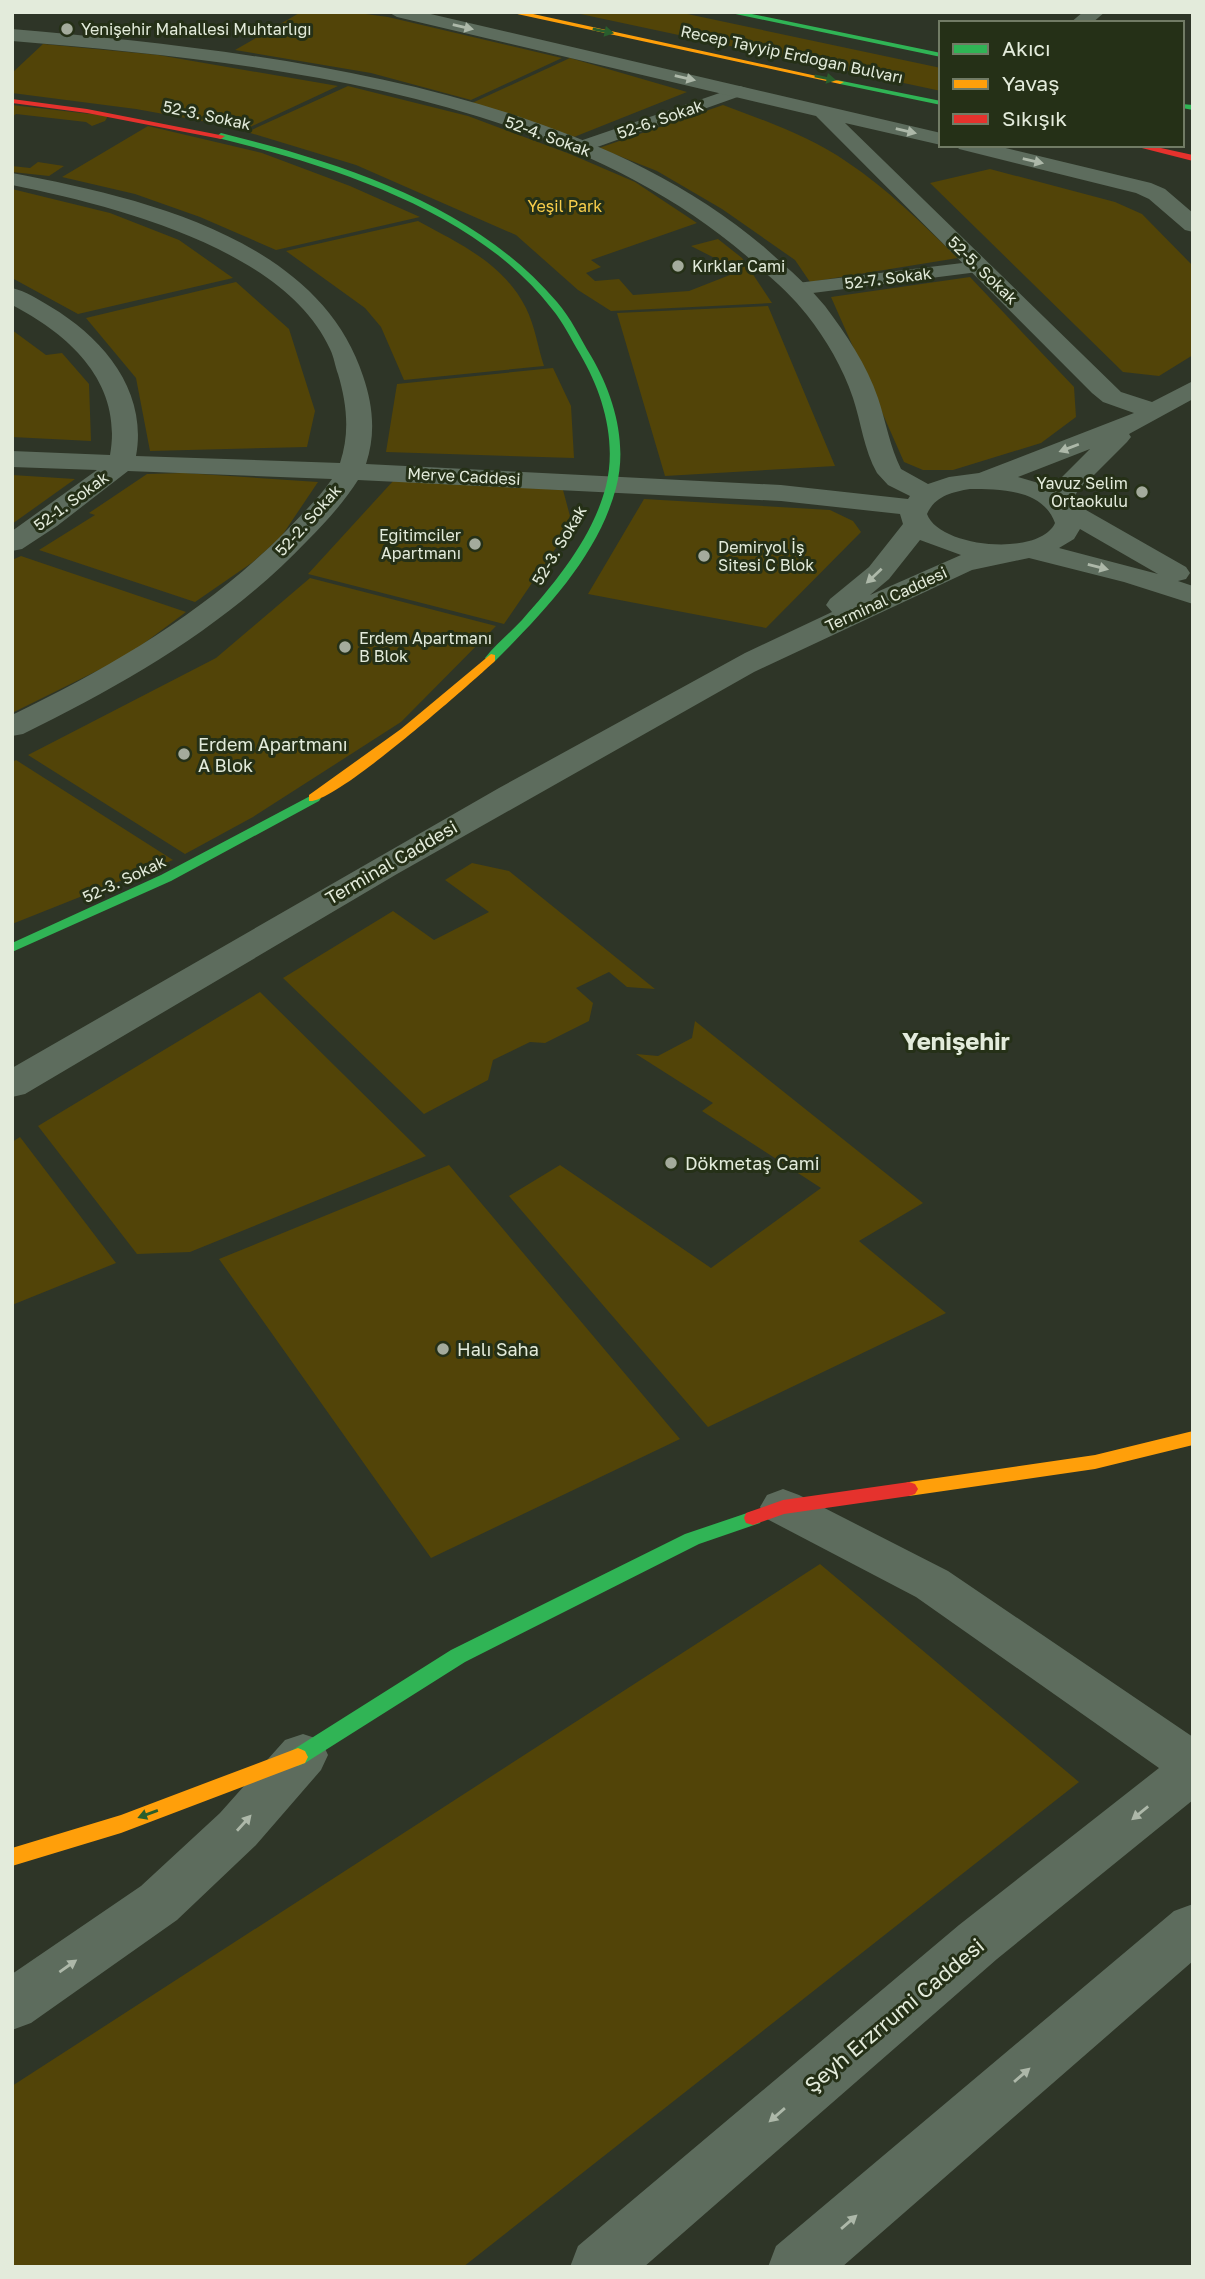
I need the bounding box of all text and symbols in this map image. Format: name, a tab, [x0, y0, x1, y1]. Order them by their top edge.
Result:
place label: Yenişehir Mahallesi Muhtarlığı	[81, 19, 312, 39]
marker: Yenişehir Mahallesi Muhtarlığı	[59, 21, 75, 37]
street label: Recep Tayyip Erdoğan Bulvarı	[679, 21, 905, 87]
legend	[939, 21, 1184, 147]
one-way arrow	[452, 22, 474, 33]
one-way arrow	[592, 26, 614, 37]
text: Akıcı	[1002, 35, 1051, 61]
text: Yavaş	[1002, 70, 1059, 96]
one-way arrow	[674, 73, 696, 84]
one-way arrow	[814, 73, 836, 84]
street label: 52-6. Sokak	[614, 95, 706, 143]
street label: 52-3. Sokak	[161, 96, 253, 134]
text: Sıkışık	[1002, 105, 1067, 131]
street label: 52-4. Sokak	[502, 111, 594, 161]
one-way arrow	[895, 126, 917, 137]
one-way arrow	[1022, 156, 1044, 167]
park label: Yeşil Park	[528, 196, 602, 216]
street label: 52-5. Sokak	[944, 232, 1022, 308]
place label: Kırklar Cami	[692, 256, 785, 276]
marker: Kırklar Cami	[670, 258, 686, 274]
street label: 52-7. Sokak	[843, 263, 933, 293]
one-way arrow	[1059, 443, 1080, 454]
street label: Merve Caddesi	[407, 463, 521, 489]
street label: 52-1. Sokak	[30, 467, 112, 535]
place label: Yavuz Selim Ortaokulu	[1036, 473, 1128, 511]
street label: 52-2. Sokak	[271, 480, 345, 560]
marker: Yavuz Selim Ortaokulu	[1134, 484, 1150, 500]
street label: 52-3. Sokak	[527, 501, 591, 589]
place label: Eğitimciler Apartmanı	[379, 525, 461, 563]
marker: Eğitimciler Apartmanı	[467, 536, 483, 552]
place label: Demiryol İş Sitesi C Blok	[718, 537, 814, 575]
marker: Demiryol İş Sitesi C Blok	[696, 548, 712, 564]
street label: Terminal Caddesi	[822, 562, 950, 636]
one-way arrow	[1087, 562, 1109, 573]
one-way arrow	[866, 567, 883, 583]
place label: Erdem Apartmanı B Blok	[359, 628, 492, 666]
marker: Erdem Apartmanı B Blok	[337, 639, 353, 655]
place label: Erdem Apartmanı A Blok	[198, 733, 348, 776]
marker: Erdem Apartmanı A Blok	[176, 746, 192, 762]
street label: Terminal Caddesi	[321, 815, 461, 909]
street label: 52-3. Sokak	[79, 851, 169, 907]
district label: Yenişehir	[902, 1026, 1010, 1055]
place label: Dökmetaş Cami	[685, 1152, 820, 1174]
marker: Dökmetaş Cami	[663, 1155, 679, 1171]
place label: Halı Saha	[457, 1338, 539, 1360]
marker: Halı Saha	[435, 1341, 451, 1357]
one-way arrow	[1131, 1805, 1149, 1820]
one-way arrow	[137, 1809, 158, 1820]
one-way arrow	[236, 1814, 251, 1831]
street label: Şeyh Erzrrumi Caddesi	[799, 1932, 989, 2098]
one-way arrow	[59, 1959, 77, 1973]
one-way arrow	[1013, 2068, 1030, 2083]
one-way arrow	[768, 2107, 785, 2122]
one-way arrow	[840, 2214, 858, 2230]

